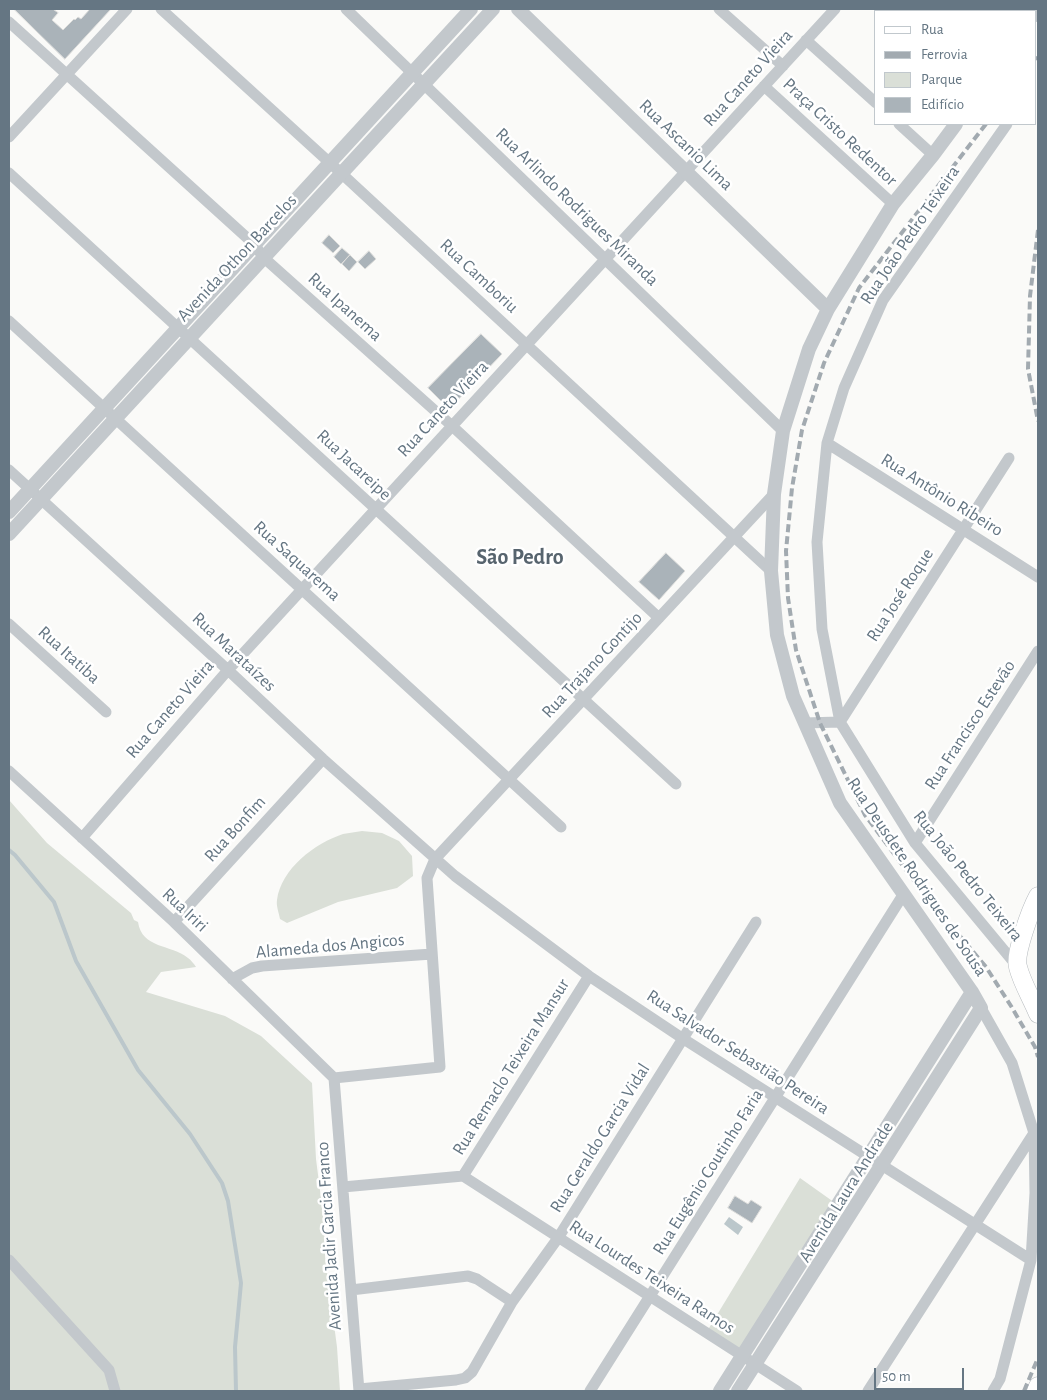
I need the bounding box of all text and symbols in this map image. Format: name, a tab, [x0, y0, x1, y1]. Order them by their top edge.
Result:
legend	[874, 10, 1037, 125]
text: Rua	[921, 22, 944, 37]
street label: Rua Caneto Vieira	[699, 25, 797, 131]
text: Ferrovia	[921, 47, 968, 62]
text: Parque	[921, 72, 962, 87]
street label: Praça Cristo Redentor	[778, 73, 902, 191]
street label: Rua Ascanio Lima	[635, 95, 737, 195]
text: Edifício	[921, 97, 964, 112]
street label: Rua Arlindo Rodrigues Miranda	[491, 123, 663, 291]
street label: Rua João Pedro Teixeira	[856, 162, 964, 308]
street label: Avenida Othon Barcelos	[172, 190, 302, 326]
street label: Rua Camboriu	[435, 234, 523, 318]
street label: Rua Ipanema	[303, 268, 387, 346]
street label: Rua Caneto Vieira	[393, 356, 493, 462]
street label: Rua Jacareipe	[312, 425, 396, 505]
street label: Rua Antônio Ribeiro	[877, 449, 1007, 541]
street label: Rua Saquarema	[249, 516, 345, 606]
district label: São Pedro	[476, 544, 564, 570]
street label: Rua José Roque	[862, 544, 938, 646]
street label: Rua Trajano Gontijo	[537, 607, 647, 723]
street label: Rua Marataízes	[188, 608, 280, 696]
street label: Rua Itatiba	[33, 621, 105, 689]
street label: Rua Caneto Vieira	[121, 655, 219, 763]
street label: Rua Francisco Estevão	[920, 656, 1020, 794]
street label: Rua Deusdete Rodrigues de Sousa	[842, 773, 992, 981]
street label: Rua Bonfim	[200, 791, 270, 867]
street label: Rua João Pedro Teixeira	[908, 806, 1028, 946]
street label: Rua Iriri	[157, 883, 213, 937]
street label: Alameda dos Angicos	[255, 929, 405, 963]
street label: Rua Remaclo Teixeira Mansur	[448, 975, 574, 1159]
street label: Rua Salvador Sebastião Pereira	[643, 985, 833, 1119]
street label: Rua Geraldo Garcia Vidal	[545, 1059, 655, 1217]
street label: Rua Eugênio Coutinho Faria	[648, 1085, 768, 1259]
street label: Avenida Laura Andrade	[794, 1118, 898, 1266]
street label: Avenida Jadir Garcia Franco	[312, 1141, 346, 1331]
street label: Rua Lourdes Teixeira Ramos	[565, 1215, 739, 1339]
scale bar	[877, 1358, 967, 1390]
text: 50 m	[882, 1369, 911, 1384]

